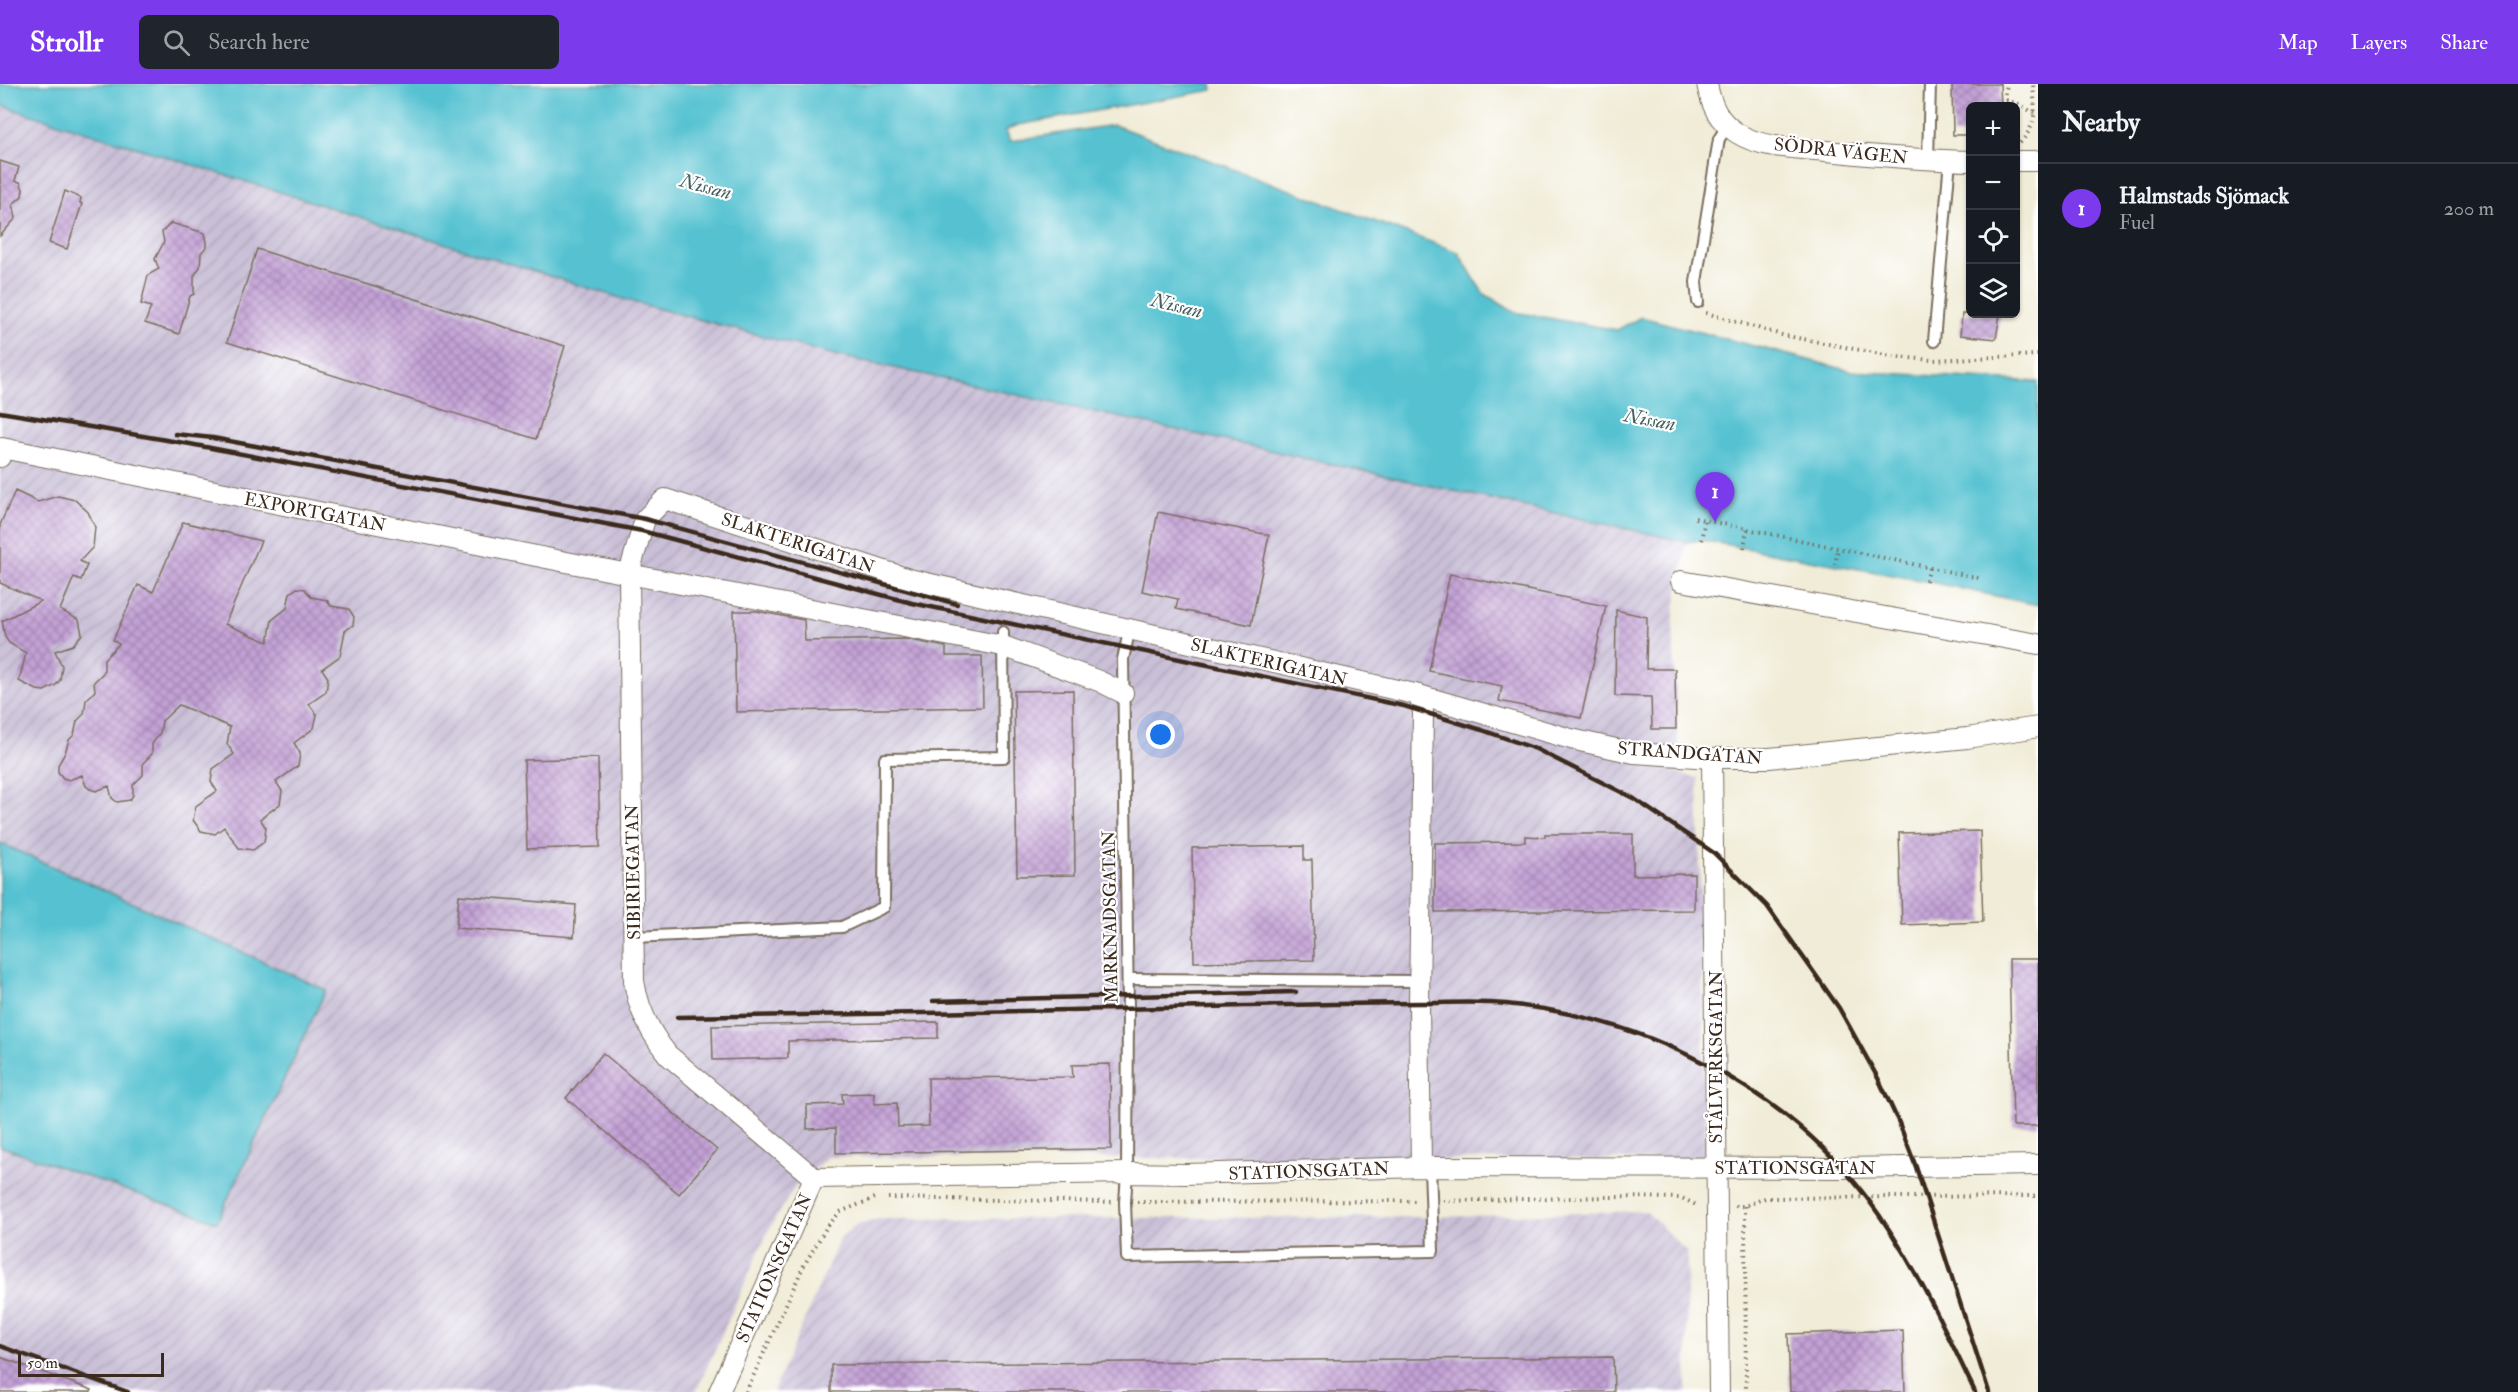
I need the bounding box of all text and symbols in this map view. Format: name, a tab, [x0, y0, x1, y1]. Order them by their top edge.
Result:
search box	[139, 15, 559, 69]
text: Strollr	[30, 25, 103, 60]
icon: search	[160, 26, 193, 59]
text: Search here	[208, 28, 310, 56]
text: Map	[2278, 29, 2318, 56]
text: Layers	[2351, 29, 2407, 56]
text: Share	[2440, 29, 2488, 56]
map controls	[1966, 102, 2020, 318]
button: +	[1966, 102, 2020, 156]
text: Nearby	[2062, 107, 2140, 139]
street label: SÖDRA VÄGEN	[1773, 133, 1909, 170]
button: −	[1966, 156, 2020, 210]
water label: Nissan	[677, 167, 734, 205]
text: Halmstads Sjömack	[2119, 182, 2289, 210]
text: 1	[2078, 196, 2085, 221]
text: 200 m	[2444, 196, 2494, 221]
button: locate	[1966, 210, 2020, 264]
text: Fuel	[2119, 210, 2155, 235]
button: layers	[1966, 264, 2020, 318]
water label: Nissan	[1148, 287, 1205, 324]
water label: Nissan	[1621, 402, 1678, 437]
pin: 1	[1696, 472, 1734, 522]
street label: EXPORTGATAN	[242, 487, 388, 538]
street label: SLAKTERIGATAN	[718, 508, 877, 579]
street label: SLAKTERIGATAN	[1188, 633, 1349, 692]
your location	[1146, 720, 1175, 749]
street label: STRANDGATAN	[1617, 737, 1763, 770]
street label: SIBIRIEGATAN	[621, 804, 646, 940]
street label: MARKNADSGATAN	[1097, 831, 1124, 1003]
street label: STÅLVERKSGATAN	[1705, 970, 1728, 1144]
street label: STATIONSGATAN	[1228, 1157, 1390, 1186]
street label: STATIONSGATAN	[1715, 1157, 1876, 1180]
street label: STATIONSGATAN	[731, 1190, 818, 1346]
scale bar	[18, 1350, 164, 1378]
text: 50 m	[27, 1353, 58, 1373]

